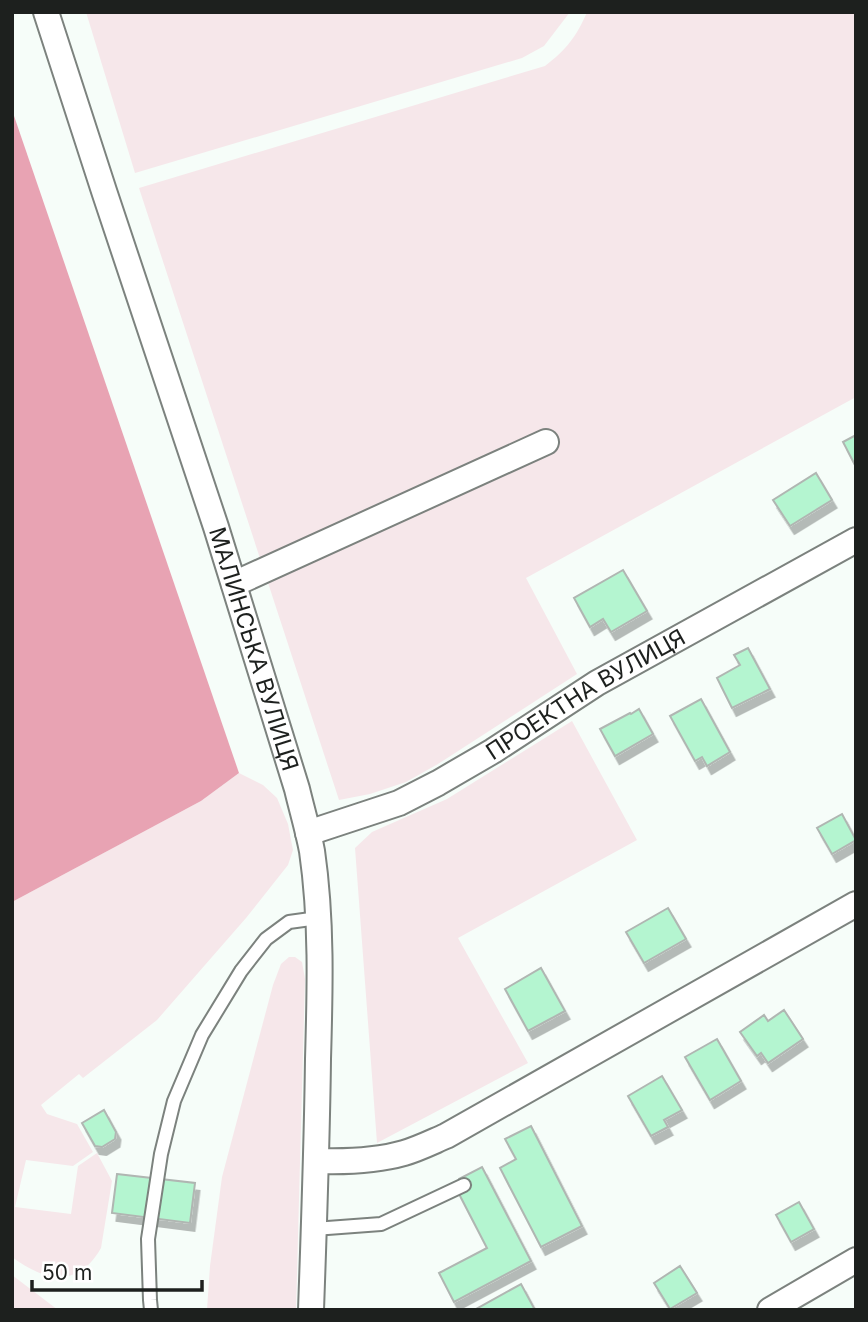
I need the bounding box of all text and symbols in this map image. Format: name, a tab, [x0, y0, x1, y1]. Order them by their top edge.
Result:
street label: МАЛИНСЬКА ВУЛИЦЯ	[203, 524, 304, 774]
street label: ПРОЕКТНА ВУЛИЦЯ	[481, 623, 690, 766]
scale bar	[32, 1248, 201, 1292]
text: 50 m	[42, 1260, 92, 1285]

